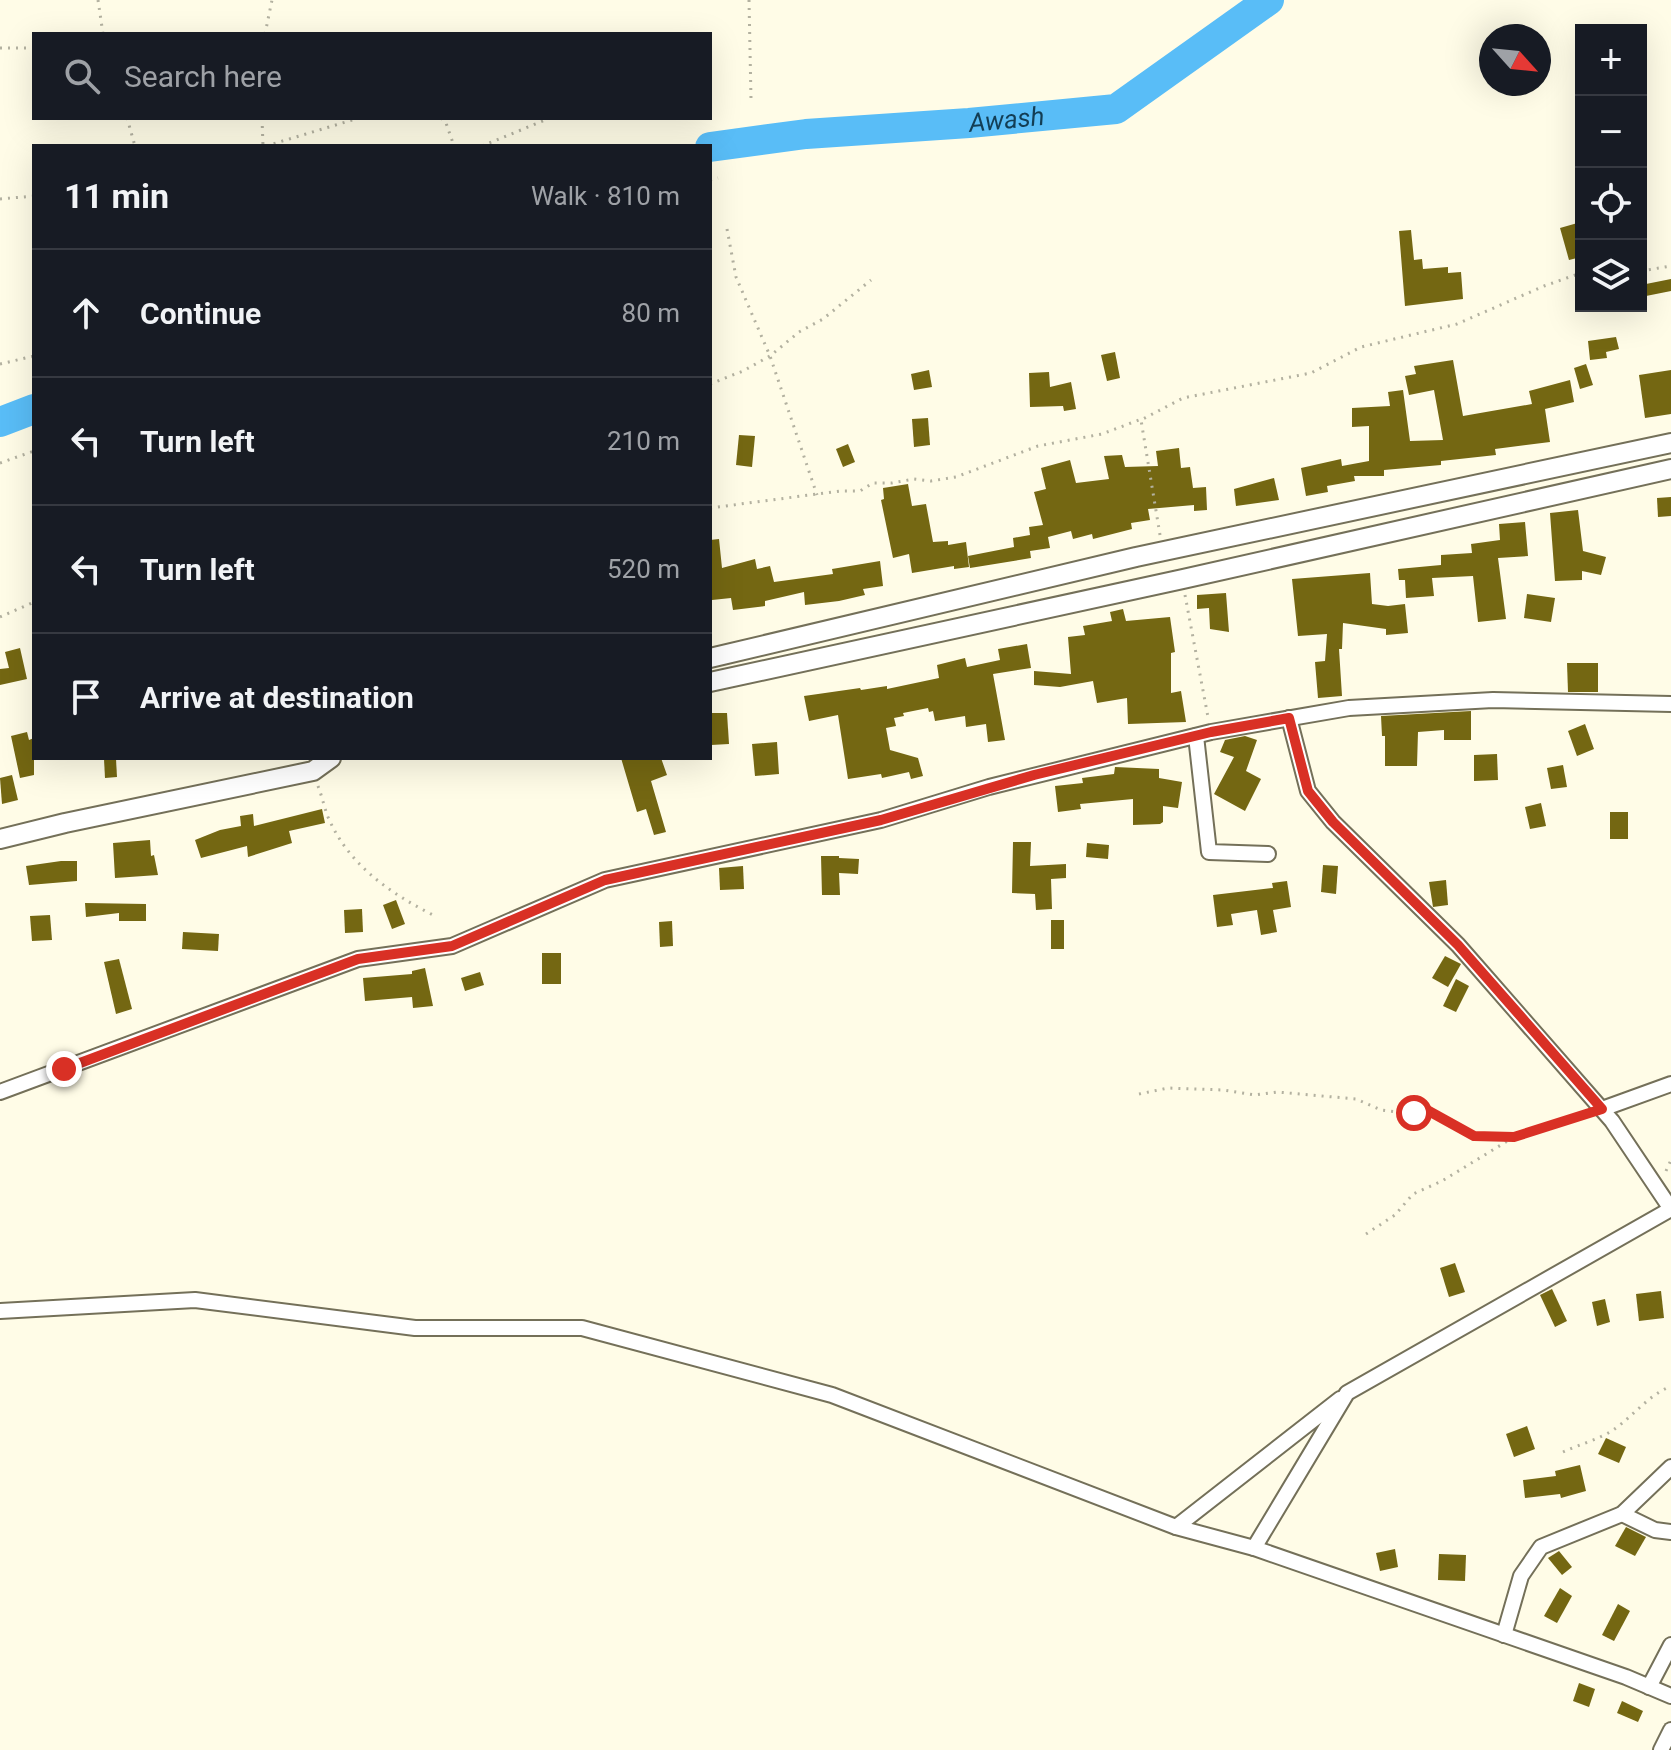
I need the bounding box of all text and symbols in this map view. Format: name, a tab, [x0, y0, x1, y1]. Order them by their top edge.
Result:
north arrow	[1479, 24, 1551, 96]
map controls	[1575, 24, 1647, 312]
button: +	[1575, 24, 1647, 96]
search box	[32, 32, 712, 120]
icon: search	[60, 54, 104, 98]
text: Search here	[124, 59, 282, 94]
button: −	[1575, 96, 1647, 168]
water label: Awash	[966, 101, 1046, 138]
button: locate	[1575, 168, 1647, 240]
text: 11 min	[64, 176, 169, 216]
text: Walk · 810 m	[531, 181, 680, 211]
button: layers	[1575, 240, 1647, 312]
icon: ahead	[64, 291, 108, 335]
text: Continue	[140, 296, 261, 331]
text: 80 m	[622, 298, 680, 328]
icon: left	[64, 419, 108, 463]
text: Turn left	[140, 424, 255, 459]
text: 210 m	[607, 426, 680, 456]
icon: left	[64, 547, 108, 591]
text: Turn left	[140, 552, 255, 587]
text: 520 m	[607, 554, 680, 584]
icon: arrive	[64, 675, 108, 719]
text: Arrive at destination	[140, 680, 414, 715]
route end	[46, 1051, 82, 1087]
route start	[1396, 1095, 1432, 1131]

